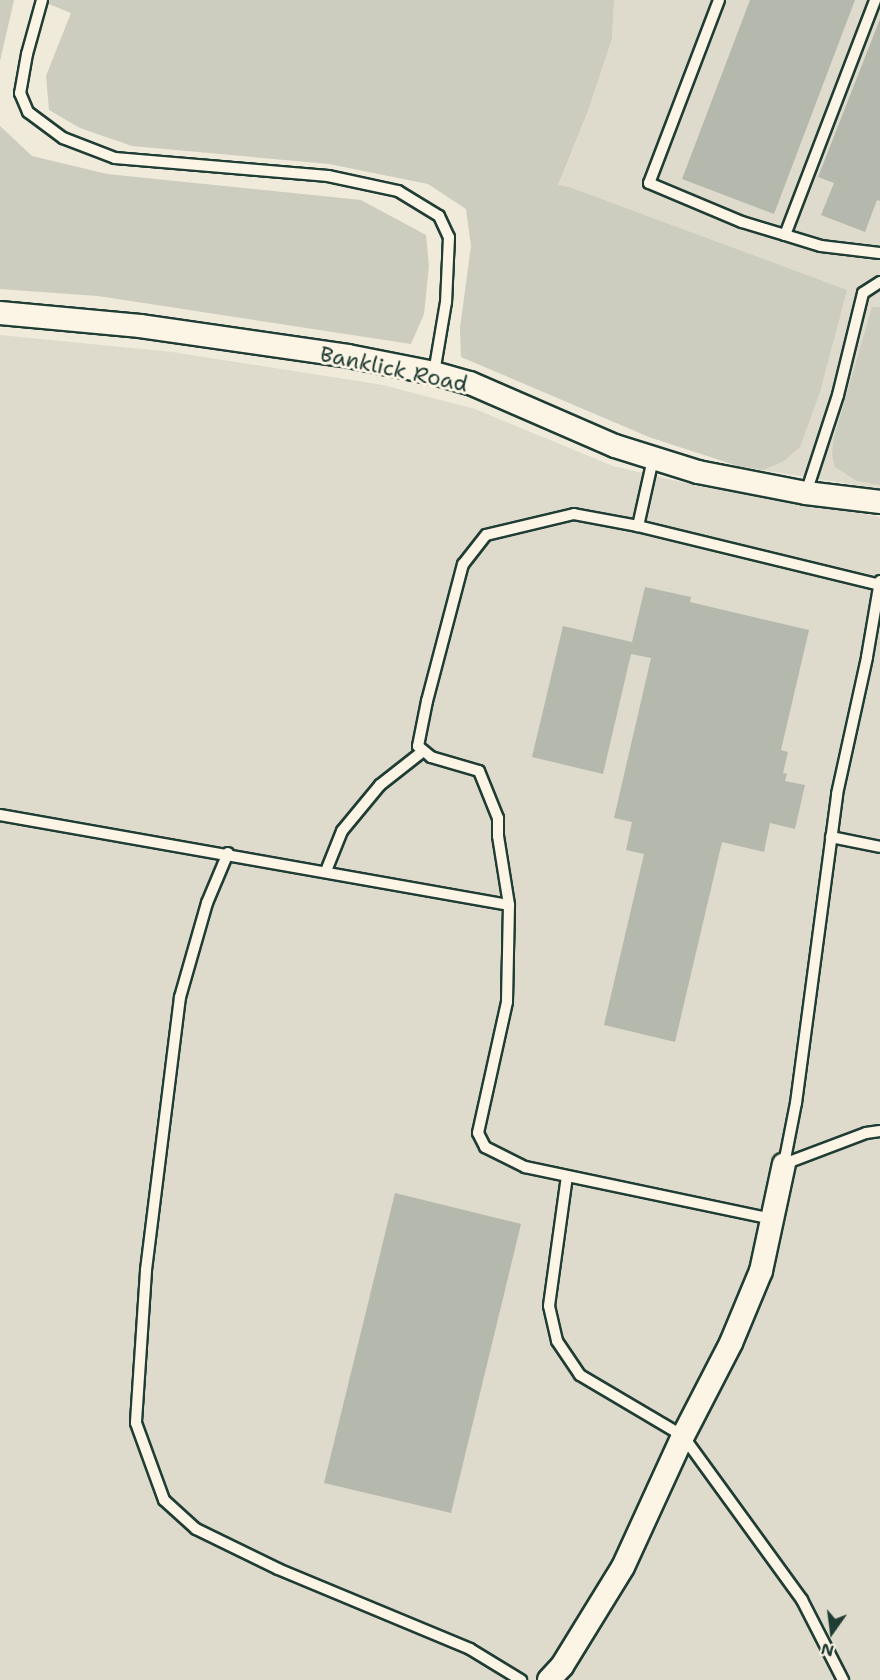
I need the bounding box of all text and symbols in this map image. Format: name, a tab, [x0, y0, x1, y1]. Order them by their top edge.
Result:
street label: Banklick Road	[318, 340, 470, 398]
north arrow	[802, 1602, 862, 1662]
text: N	[819, 1638, 836, 1662]

